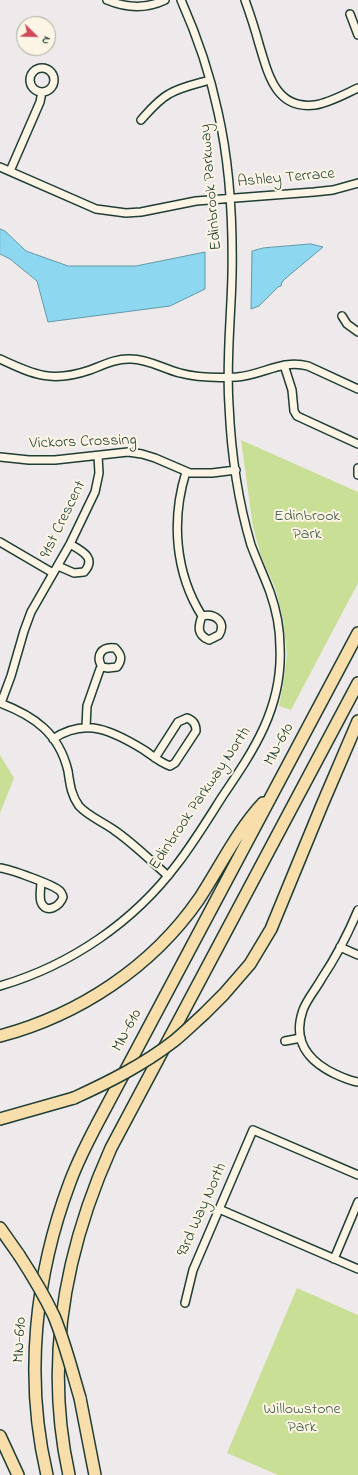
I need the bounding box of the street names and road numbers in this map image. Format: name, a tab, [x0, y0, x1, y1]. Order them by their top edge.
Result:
street label: Edinbrook Parkway	[197, 123, 227, 251]
street label: Ashley Terrace	[237, 165, 335, 193]
street label: Vickors Crossing	[29, 432, 137, 454]
street label: 91st Crescent	[37, 478, 91, 562]
street label: MN-610	[261, 720, 299, 770]
street label: Edinbrook Parkway North	[146, 724, 256, 874]
street label: MN-610	[109, 1006, 147, 1056]
street label: 93rd Way North	[174, 1160, 232, 1260]
street label: MN-610	[10, 1317, 32, 1363]

